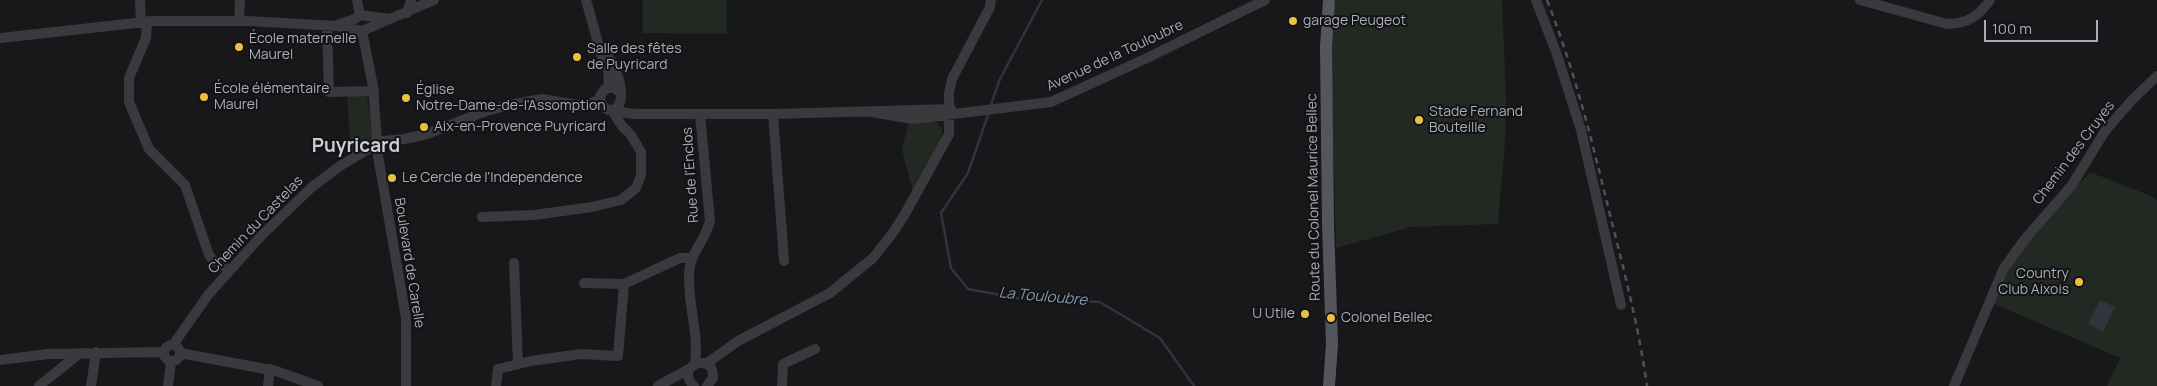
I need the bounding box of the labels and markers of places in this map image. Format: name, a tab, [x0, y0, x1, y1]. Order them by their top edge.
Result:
place label: garage Peugeot	[1303, 13, 1406, 29]
marker: garage Peugeot	[1287, 15, 1299, 27]
place label: École maternelle Maurel	[249, 31, 356, 64]
marker: École maternelle Maurel	[233, 41, 245, 53]
place label: Salle des fêtes de Puyricard	[587, 41, 682, 74]
marker: Salle des fêtes de Puyricard	[571, 51, 583, 63]
place label: École élémentaire Maurel	[214, 81, 329, 114]
place label: Église Notre-Dame-de-l'Assomption	[416, 82, 606, 114]
marker: École élémentaire Maurel	[198, 91, 210, 103]
marker: Église Notre-Dame-de-l'Assomption	[400, 92, 412, 104]
place label: Stade Fernand Bouteille	[1429, 104, 1523, 136]
marker: Stade Fernand Bouteille	[1413, 114, 1425, 126]
place label: Aix-en-Provence Puyricard	[434, 119, 606, 135]
marker: Aix-en-Provence Puyricard	[418, 121, 430, 133]
place label: Le Cercle de l'Independence	[402, 170, 583, 186]
marker: Le Cercle de l'Independence	[386, 172, 398, 184]
place label: Country Club Aixois	[1998, 266, 2069, 298]
marker: Country Club Aixois	[2073, 276, 2085, 288]
place label: U Utile	[1252, 306, 1295, 322]
marker: U Utile	[1299, 308, 1311, 320]
place label: Colonel Bellec	[1341, 310, 1433, 326]
marker: Colonel Bellec	[1325, 312, 1337, 324]

